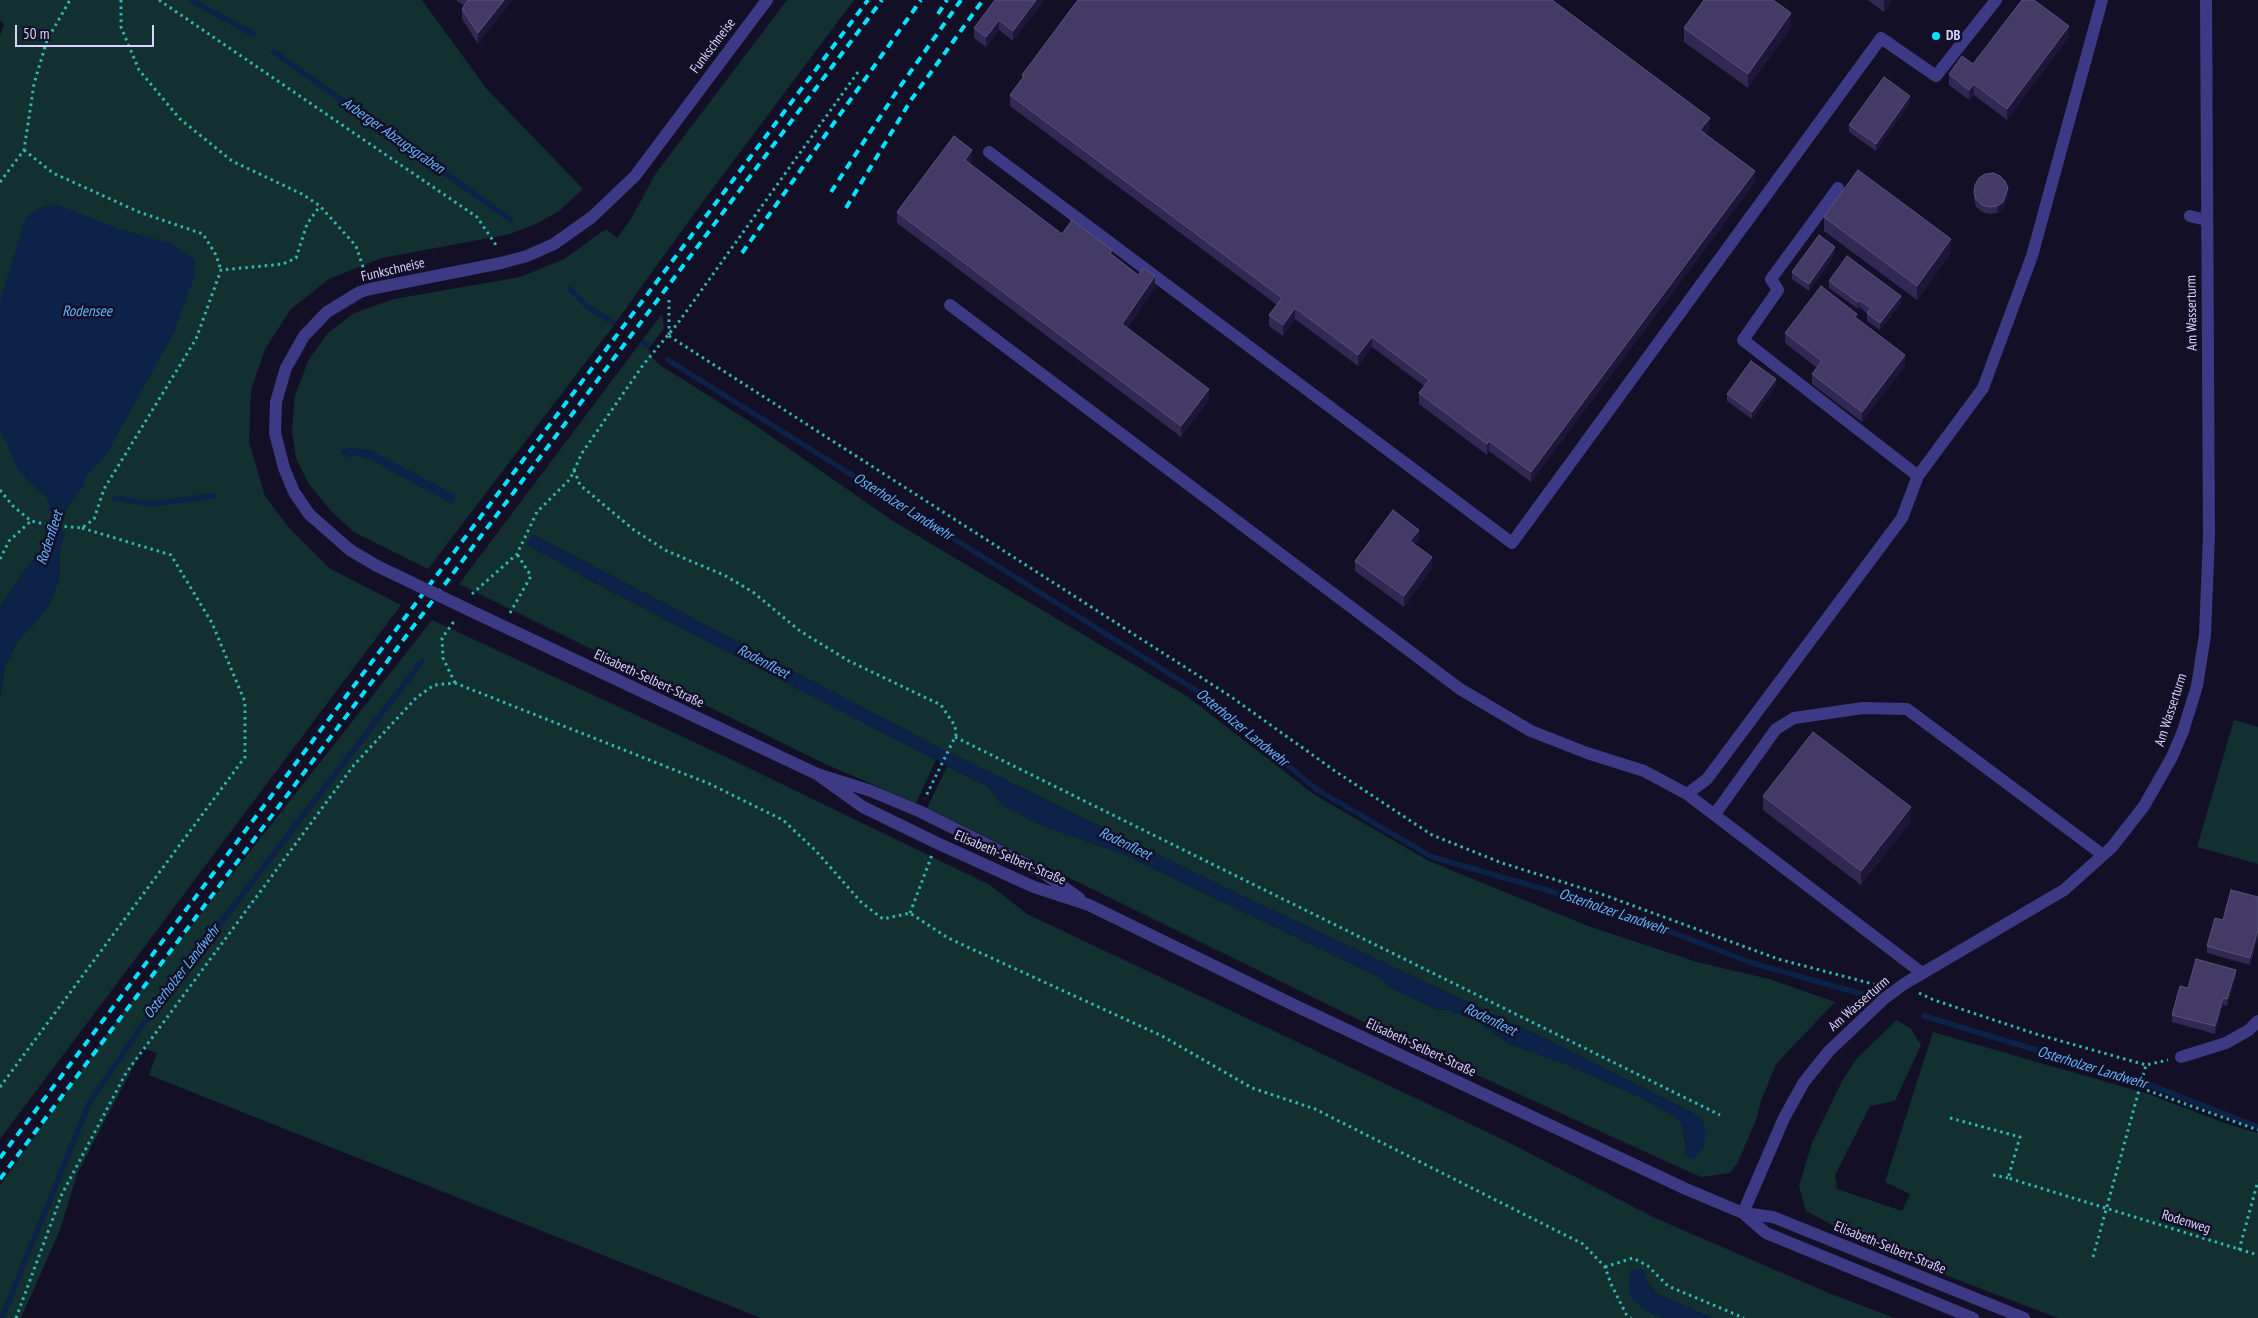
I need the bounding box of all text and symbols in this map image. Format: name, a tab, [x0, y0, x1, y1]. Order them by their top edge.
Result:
scale bar	[18, 15, 156, 47]
street label: Funkschneise	[687, 15, 739, 77]
text: 50 m	[23, 24, 49, 43]
place label: DB	[1946, 28, 1960, 44]
marker: DB	[1930, 30, 1942, 42]
water label: Arberger Abzugsgraben	[338, 94, 448, 178]
street label: Funkschneise	[360, 255, 426, 285]
street label: Am Wasserturm	[2183, 275, 2201, 351]
water label: Rodensee	[62, 303, 112, 321]
water label: Osterholzer Landwehr	[850, 469, 956, 545]
water label: Rodenfleet	[33, 509, 67, 567]
water label: Rodenfleet	[734, 641, 792, 683]
street label: Elisabeth-Selbert-Straße	[591, 646, 707, 712]
street label: Am Wasserturm	[2151, 671, 2191, 749]
water label: Osterholzer Landwehr	[1192, 685, 1292, 771]
water label: Rodenfleet	[1096, 824, 1154, 864]
street label: Elisabeth-Selbert-Straße	[952, 827, 1068, 889]
water label: Osterholzer Landwehr	[1556, 885, 1670, 939]
water label: Osterholzer Landwehr	[140, 922, 224, 1022]
street label: Am Wasserturm	[1825, 973, 1893, 1035]
water label: Rodenfleet	[1461, 1000, 1519, 1040]
street label: Elisabeth-Selbert-Straße	[1363, 1015, 1479, 1081]
water label: Osterholzer Landwehr	[2035, 1043, 2149, 1093]
street label: Rodenweg	[2160, 1207, 2212, 1237]
street label: Elisabeth-Selbert-Straße	[1832, 1218, 1948, 1278]

